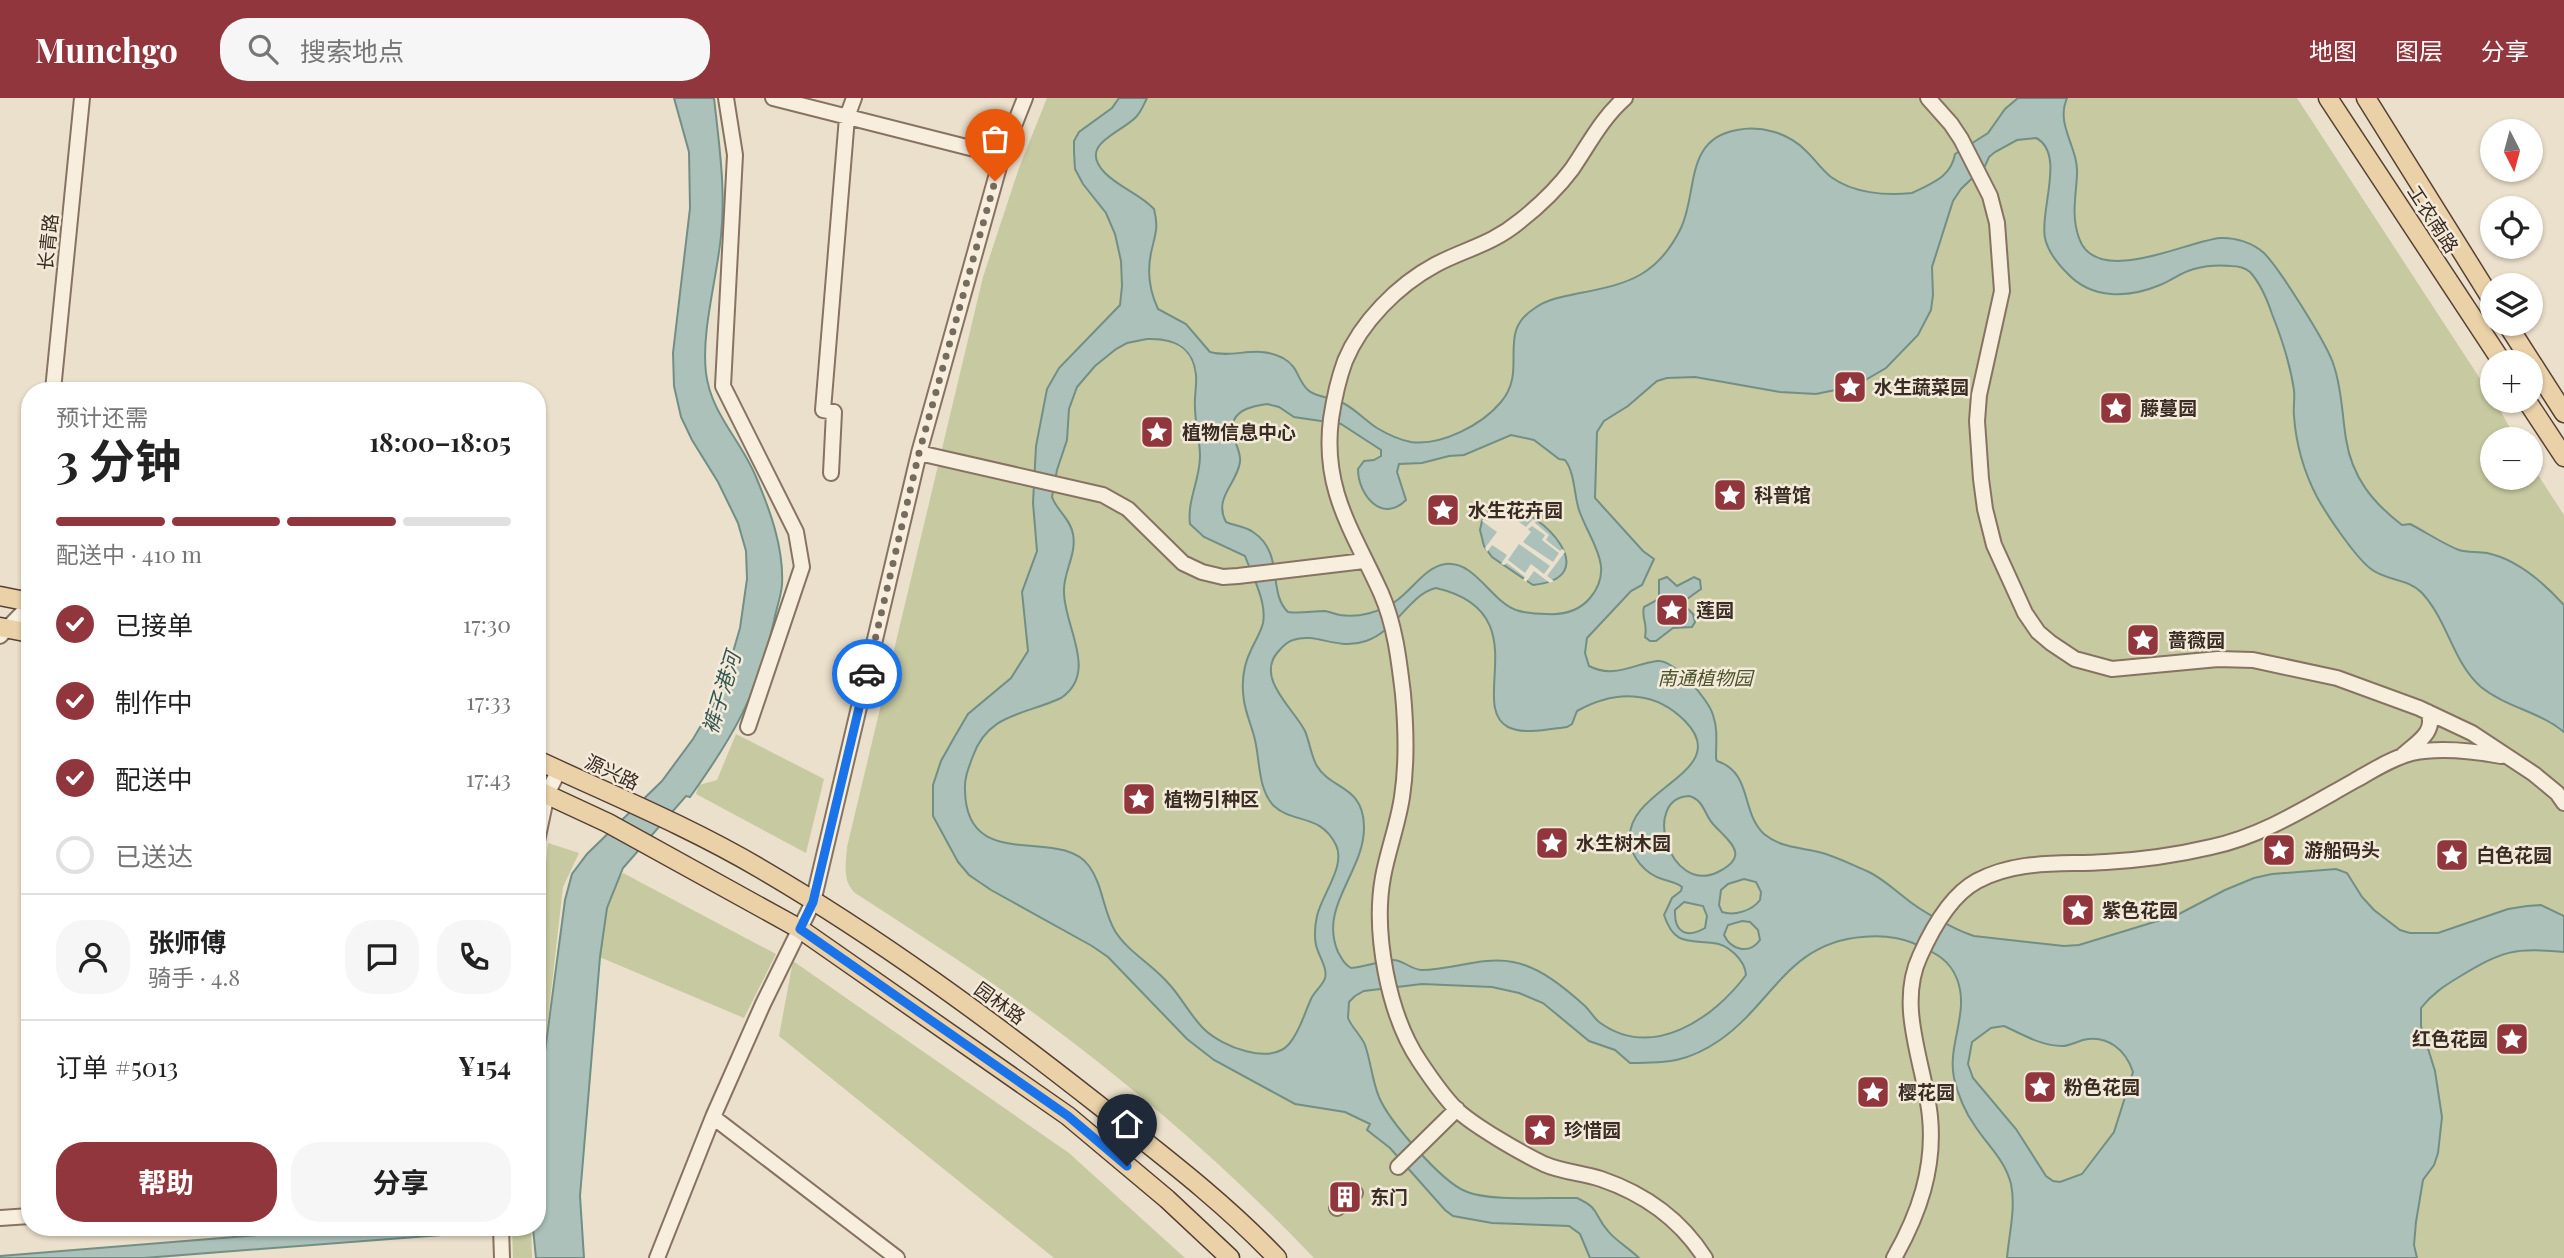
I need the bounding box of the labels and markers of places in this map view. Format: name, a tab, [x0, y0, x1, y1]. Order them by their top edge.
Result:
pin	[965, 109, 1025, 181]
place icon: 水生蔬菜园	[1831, 368, 1869, 406]
place label: 水生蔬菜园	[1874, 373, 1969, 399]
place icon: 藤蔓园	[2097, 389, 2135, 427]
place label: 藤蔓园	[2140, 394, 2197, 420]
place icon: 植物信息中心	[1138, 413, 1176, 451]
place label: 植物信息中心	[1182, 418, 1296, 444]
place icon: 科普馆	[1711, 476, 1749, 514]
place label: 科普馆	[1754, 481, 1811, 507]
place icon: 水生花卉园	[1424, 491, 1462, 529]
place label: 水生花卉园	[1468, 496, 1563, 522]
place icon: 莲园	[1653, 591, 1691, 629]
place label: 莲园	[1696, 596, 1734, 622]
place icon: 蔷薇园	[2124, 621, 2162, 659]
place label: 蔷薇园	[2168, 626, 2225, 652]
place icon: 植物引种区	[1120, 780, 1158, 818]
place label: 植物引种区	[1164, 785, 1259, 811]
place icon: 水生树木园	[1533, 824, 1571, 862]
place label: 水生树木园	[1576, 829, 1671, 855]
place icon: 游船码头	[2260, 831, 2298, 869]
place label: 游船码头	[2304, 836, 2380, 862]
place icon: 白色花园	[2433, 836, 2471, 874]
place label: 白色花园	[2476, 841, 2552, 867]
place icon: 紫色花园	[2059, 891, 2097, 929]
place label: 紫色花园	[2102, 896, 2178, 922]
place icon: 红色花园	[2493, 1020, 2531, 1058]
place label: 红色花园	[2412, 1025, 2488, 1051]
place icon: 粉色花园	[2021, 1068, 2059, 1106]
place icon: 樱花园	[1854, 1073, 1892, 1111]
place label: 粉色花园	[2064, 1073, 2140, 1099]
place label: 樱花园	[1898, 1078, 1955, 1104]
pin	[1097, 1094, 1157, 1166]
place icon: 珍惜园	[1521, 1111, 1559, 1149]
place label: 珍惜园	[1564, 1116, 1621, 1142]
building icon: 东门	[1326, 1178, 1364, 1216]
place label: 东门	[1370, 1183, 1408, 1209]

